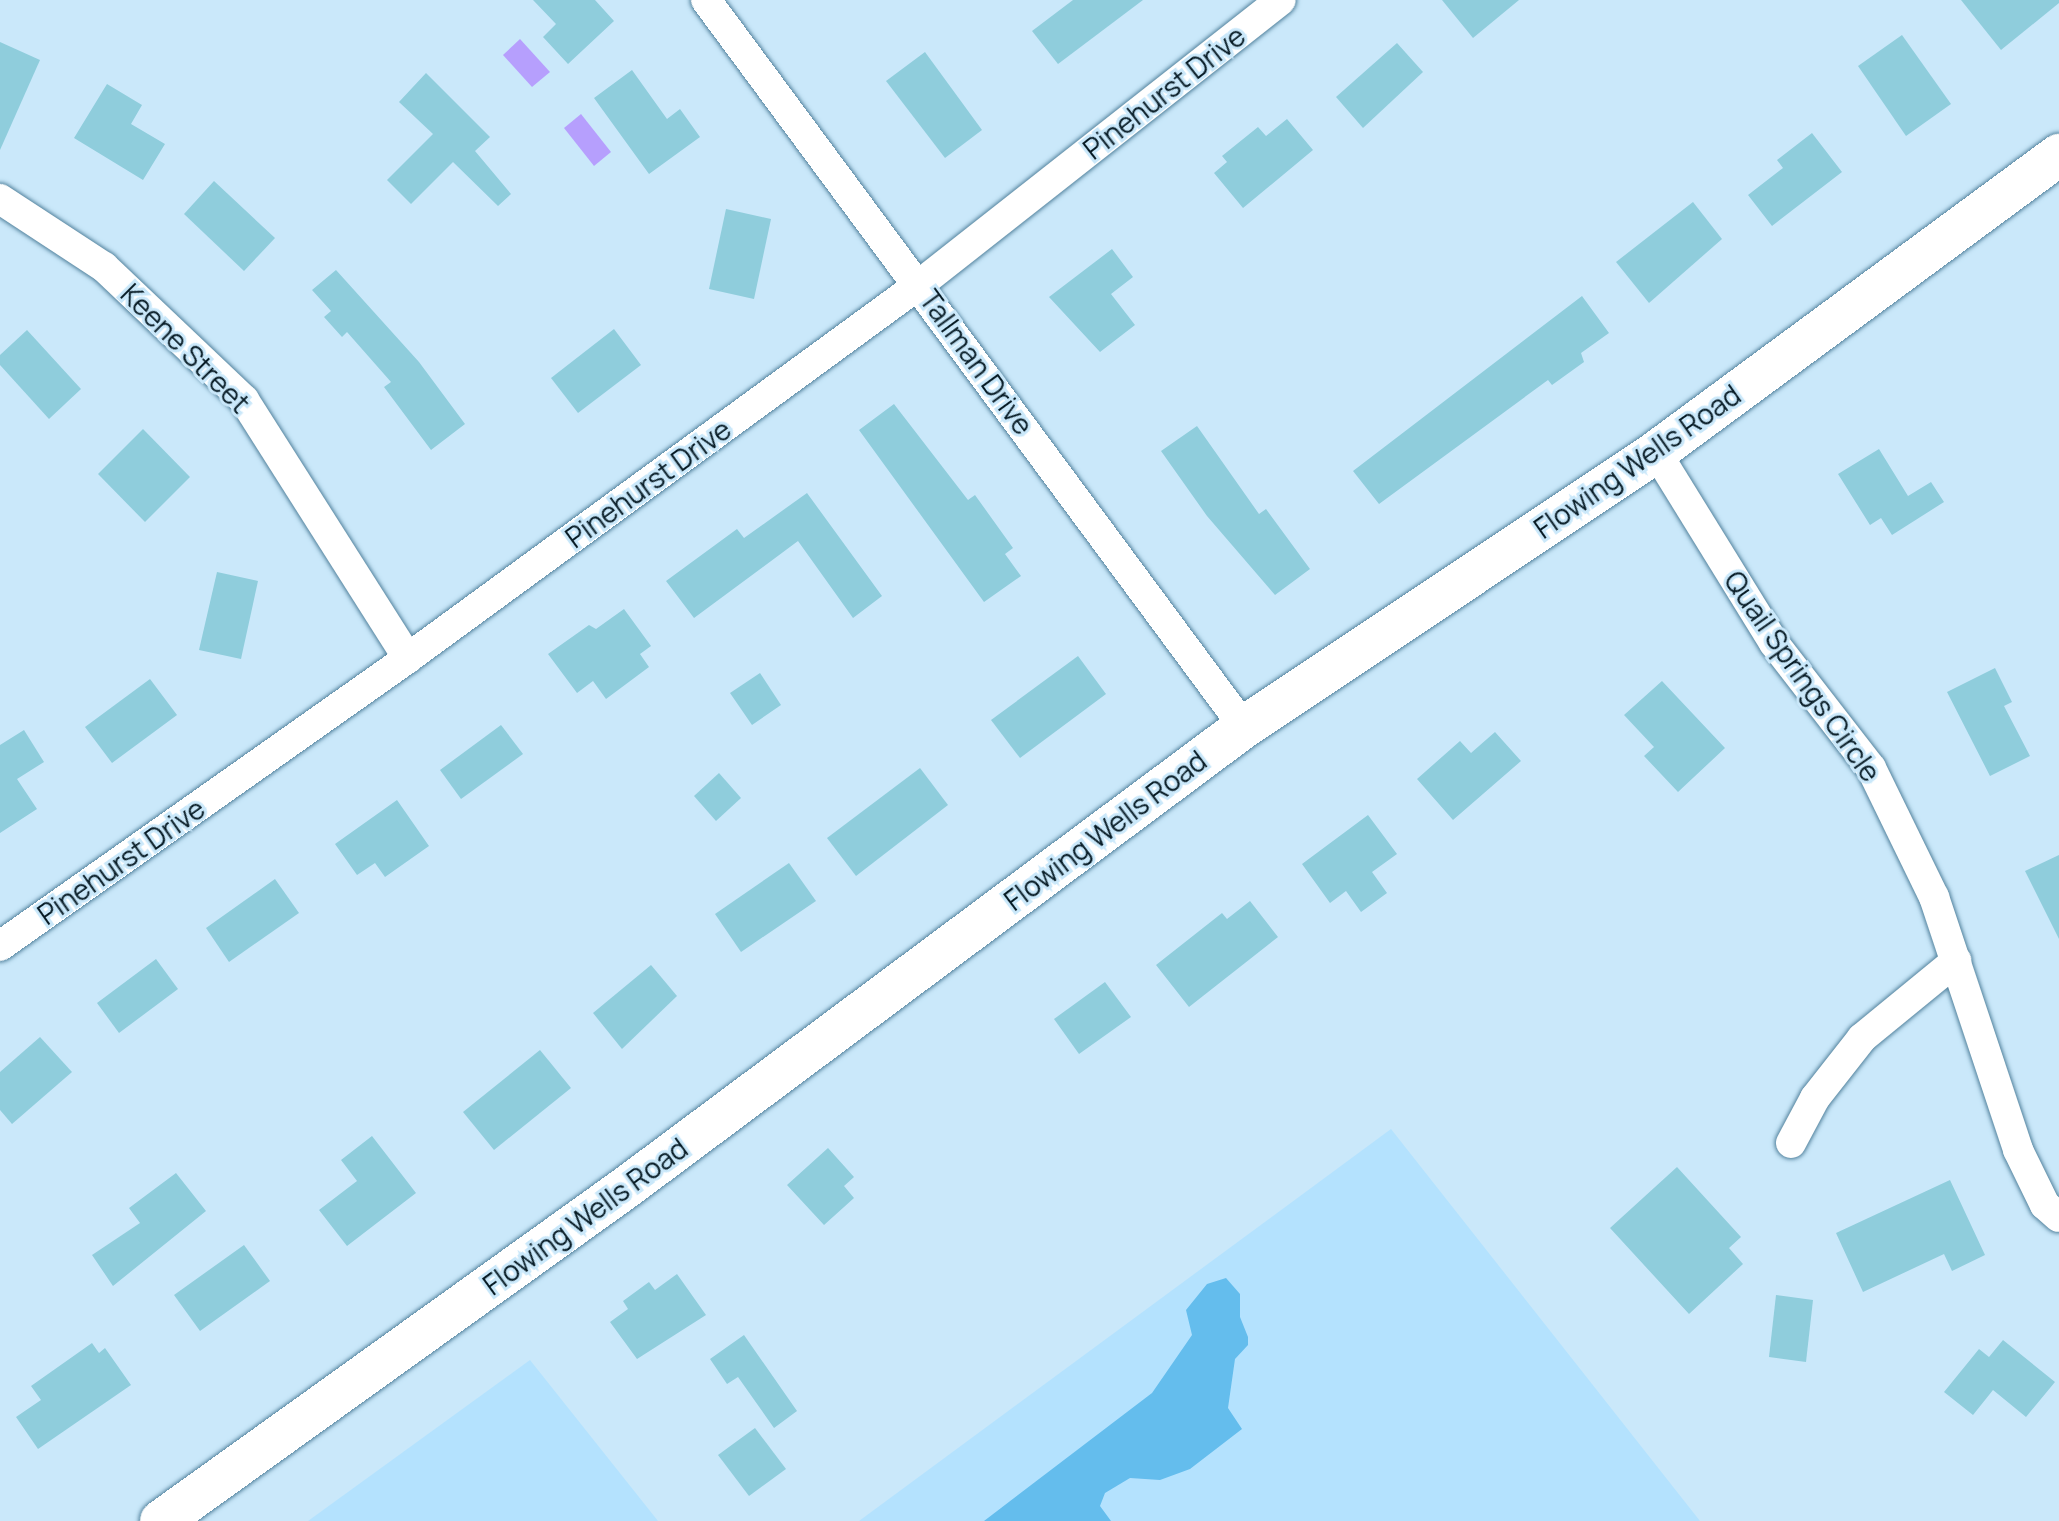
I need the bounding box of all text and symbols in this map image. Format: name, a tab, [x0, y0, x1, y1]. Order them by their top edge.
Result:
street label: Pinehurst Drive	[1076, 18, 1252, 166]
street label: Keene Street	[115, 277, 257, 419]
street label: Tallman Drive	[913, 283, 1041, 441]
street label: Flowing Wells Road	[1527, 377, 1747, 545]
street label: Pinehurst Drive	[559, 412, 737, 554]
street label: Quail Springs Circle	[1718, 564, 1888, 788]
street label: Flowing Wells Road	[997, 743, 1213, 917]
street label: Pinehurst Drive	[31, 791, 211, 931]
street label: Flowing Wells Road	[476, 1131, 694, 1301]

